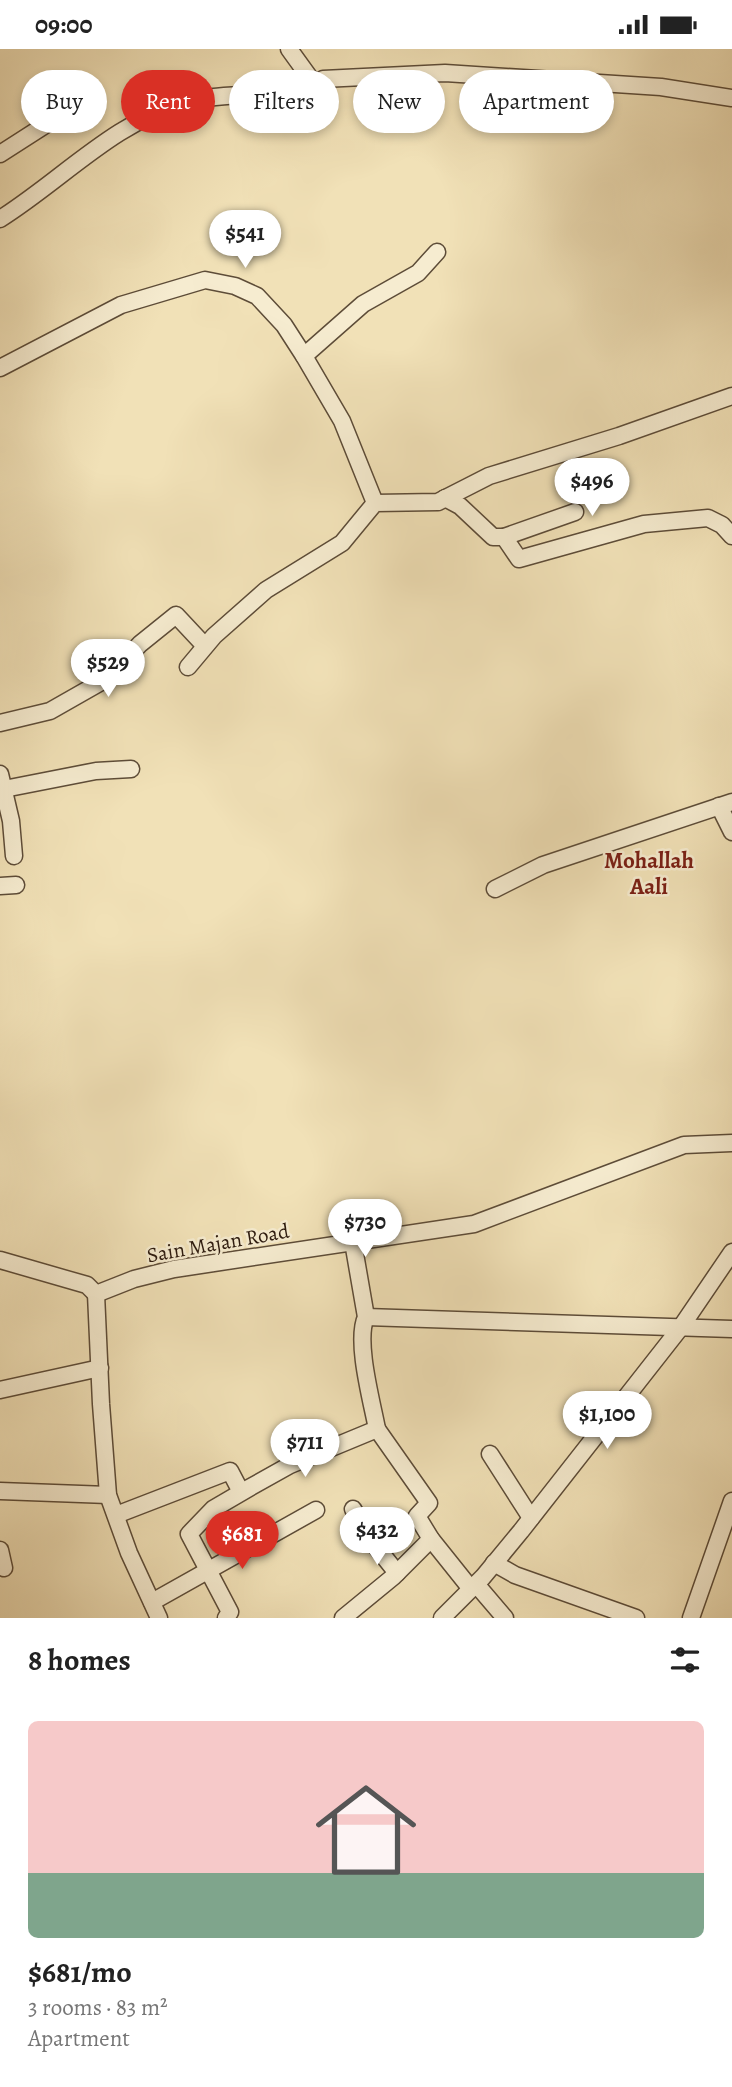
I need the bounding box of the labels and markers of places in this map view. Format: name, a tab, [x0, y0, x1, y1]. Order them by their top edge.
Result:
pin: $541	[204, 211, 286, 270]
pin: $496	[551, 459, 633, 518]
pin: $529	[67, 639, 149, 699]
pin: $730	[324, 1199, 406, 1259]
pin: $1,100	[550, 1391, 664, 1451]
pin: $711	[264, 1419, 346, 1479]
pin: $432	[336, 1507, 418, 1567]
pin: $681	[201, 1511, 283, 1571]

